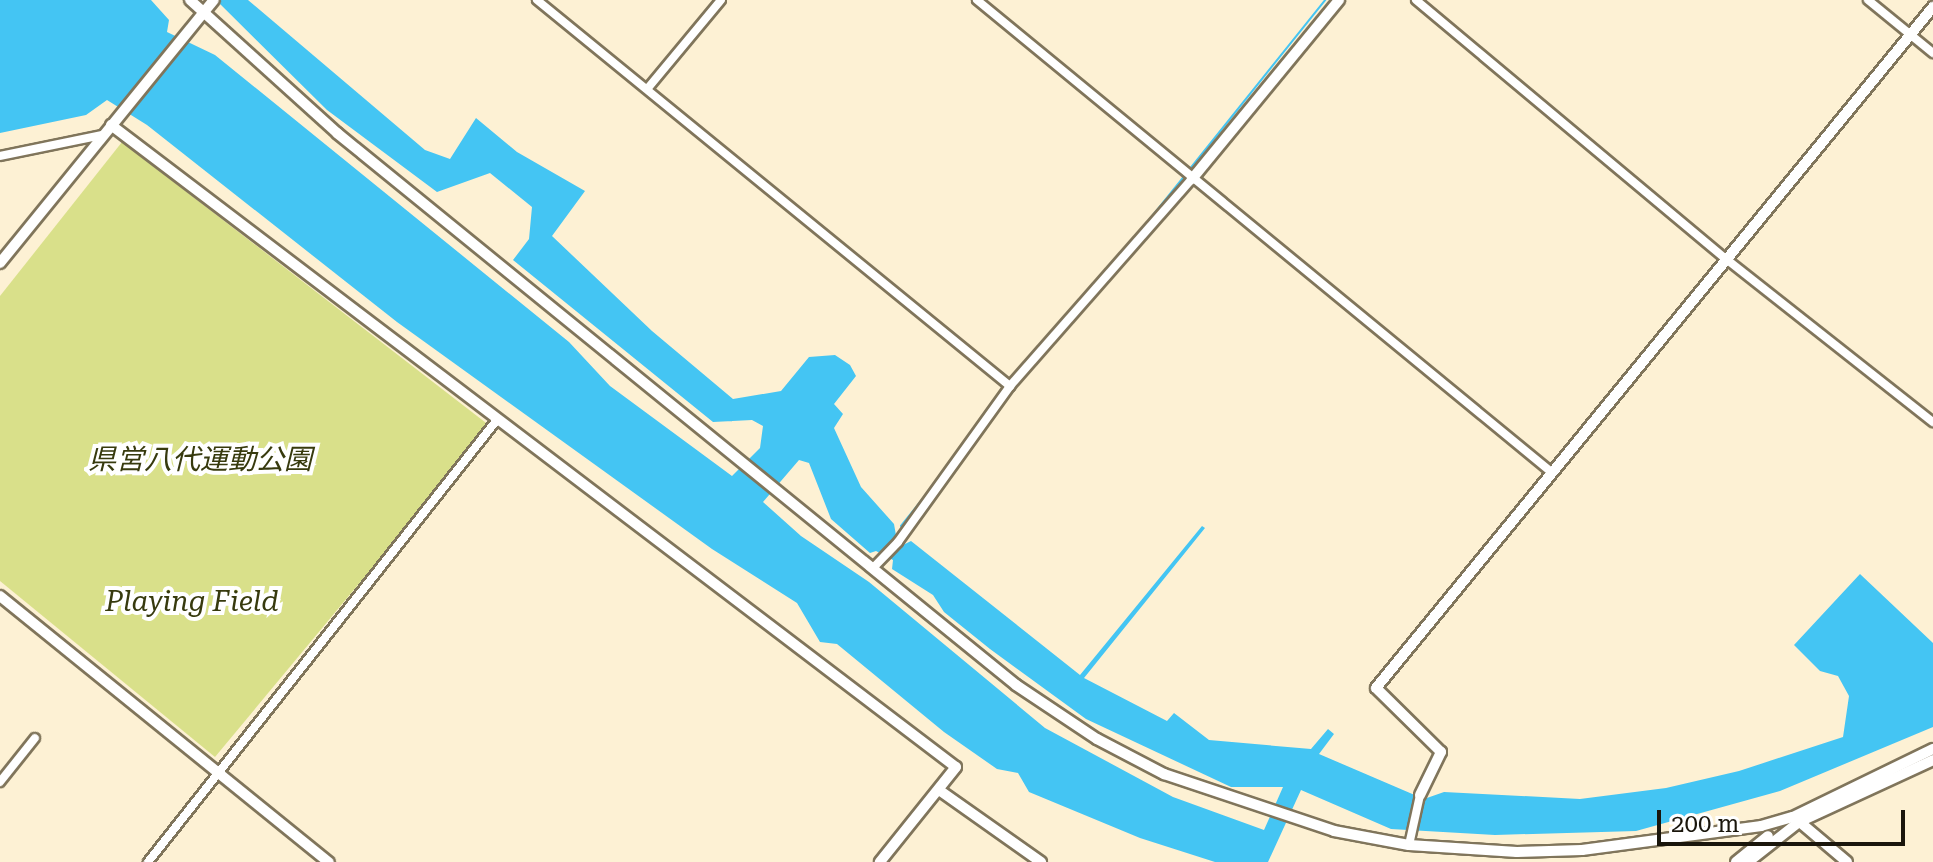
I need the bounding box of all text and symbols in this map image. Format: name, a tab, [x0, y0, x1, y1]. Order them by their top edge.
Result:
park label: 県営八代運動公園	[88, 443, 312, 477]
park label: Playing Field	[105, 585, 279, 619]
scale bar	[1661, 794, 1909, 844]
text: 200 m	[1671, 810, 1739, 838]

